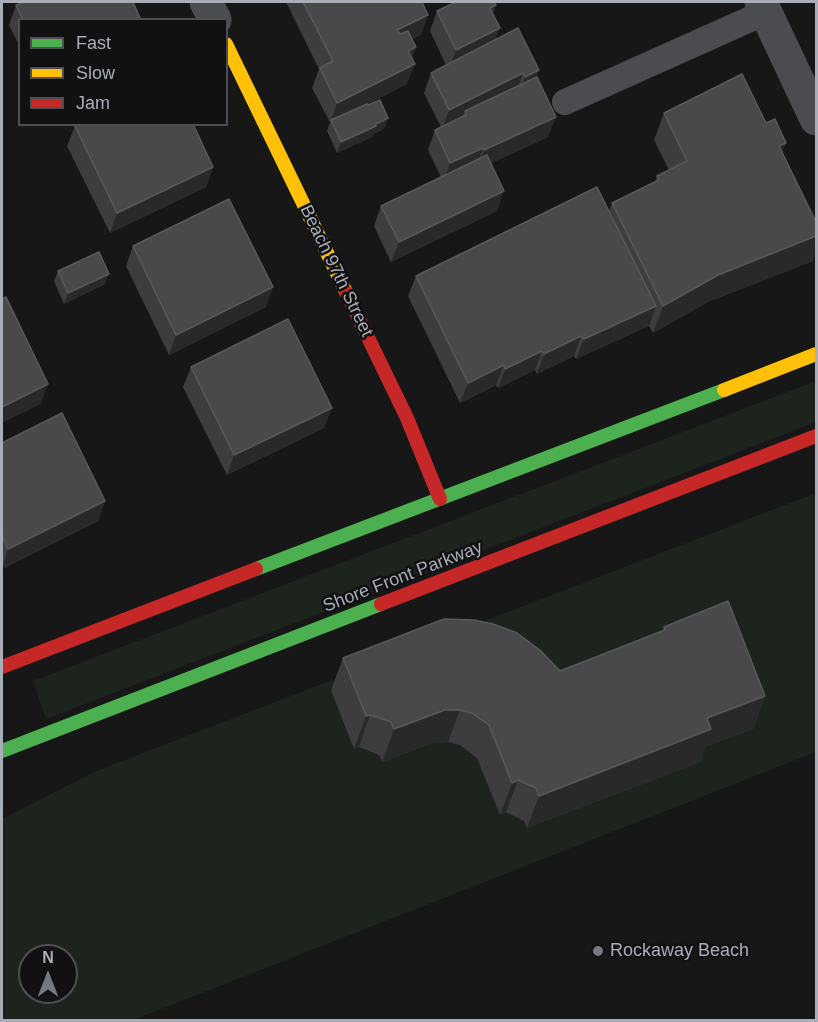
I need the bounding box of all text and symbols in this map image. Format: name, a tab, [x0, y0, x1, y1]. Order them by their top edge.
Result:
legend	[18, 18, 228, 126]
text: Fast	[76, 33, 111, 53]
text: Slow	[76, 63, 115, 83]
text: Jam	[76, 93, 110, 113]
street label: Beach 97th Street	[295, 202, 377, 340]
street label: Shore Front Parkway	[320, 537, 486, 617]
place label: Rockaway Beach	[610, 940, 749, 962]
north arrow	[18, 944, 78, 1004]
marker: Rockaway Beach	[591, 944, 605, 958]
text: N	[42, 949, 54, 966]

